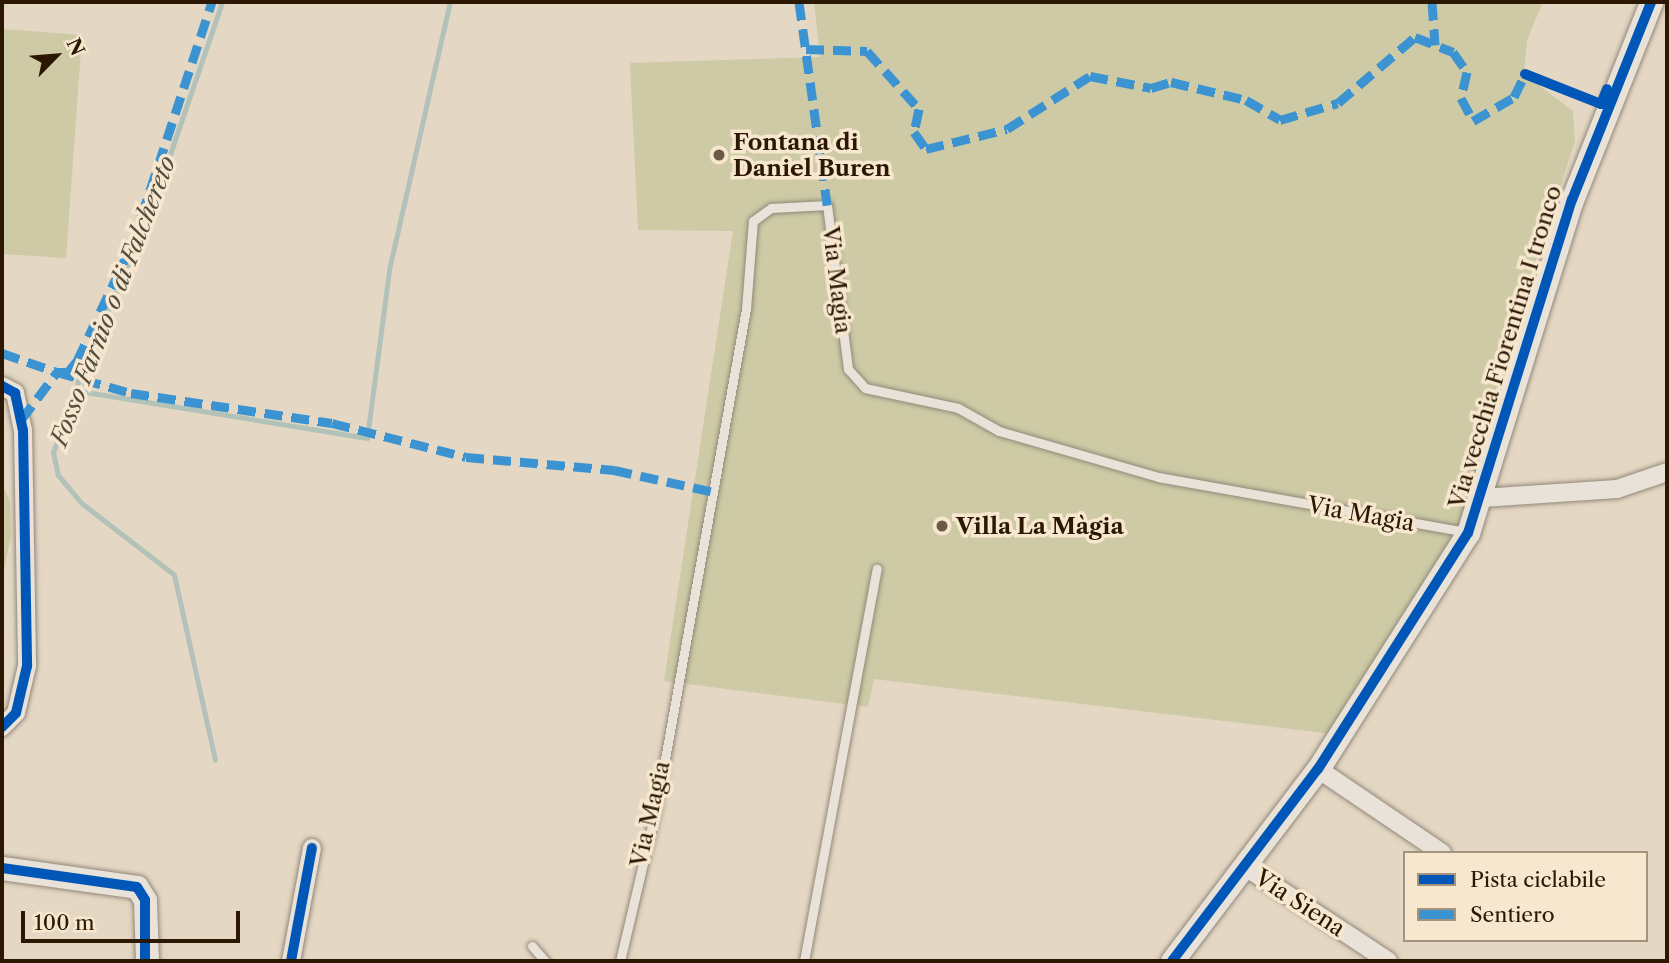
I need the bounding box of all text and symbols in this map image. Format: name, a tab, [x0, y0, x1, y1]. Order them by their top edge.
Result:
north arrow	[21, 21, 91, 91]
text: N	[62, 35, 89, 59]
place label: Fontana di Daniel Buren	[733, 128, 891, 182]
marker: Fontana di Daniel Buren	[711, 147, 727, 163]
water label: Fosso Farnio o di Falchereto	[44, 152, 182, 450]
street label: Via vecchia Fiorentina I tronco	[1442, 181, 1568, 513]
street label: Via Magia	[817, 225, 857, 335]
street label: Via Magia	[1305, 491, 1417, 537]
place label: Villa La Màgia	[956, 512, 1124, 540]
marker: Villa La Màgia	[934, 518, 950, 534]
street label: Via Magia	[624, 758, 676, 870]
legend	[1403, 851, 1648, 942]
street label: Via Siena	[1250, 864, 1350, 942]
text: Pista ciclabile	[1470, 867, 1606, 892]
scale bar	[24, 897, 243, 941]
text: Sentiero	[1470, 902, 1555, 927]
text: 100 m	[34, 910, 95, 935]

